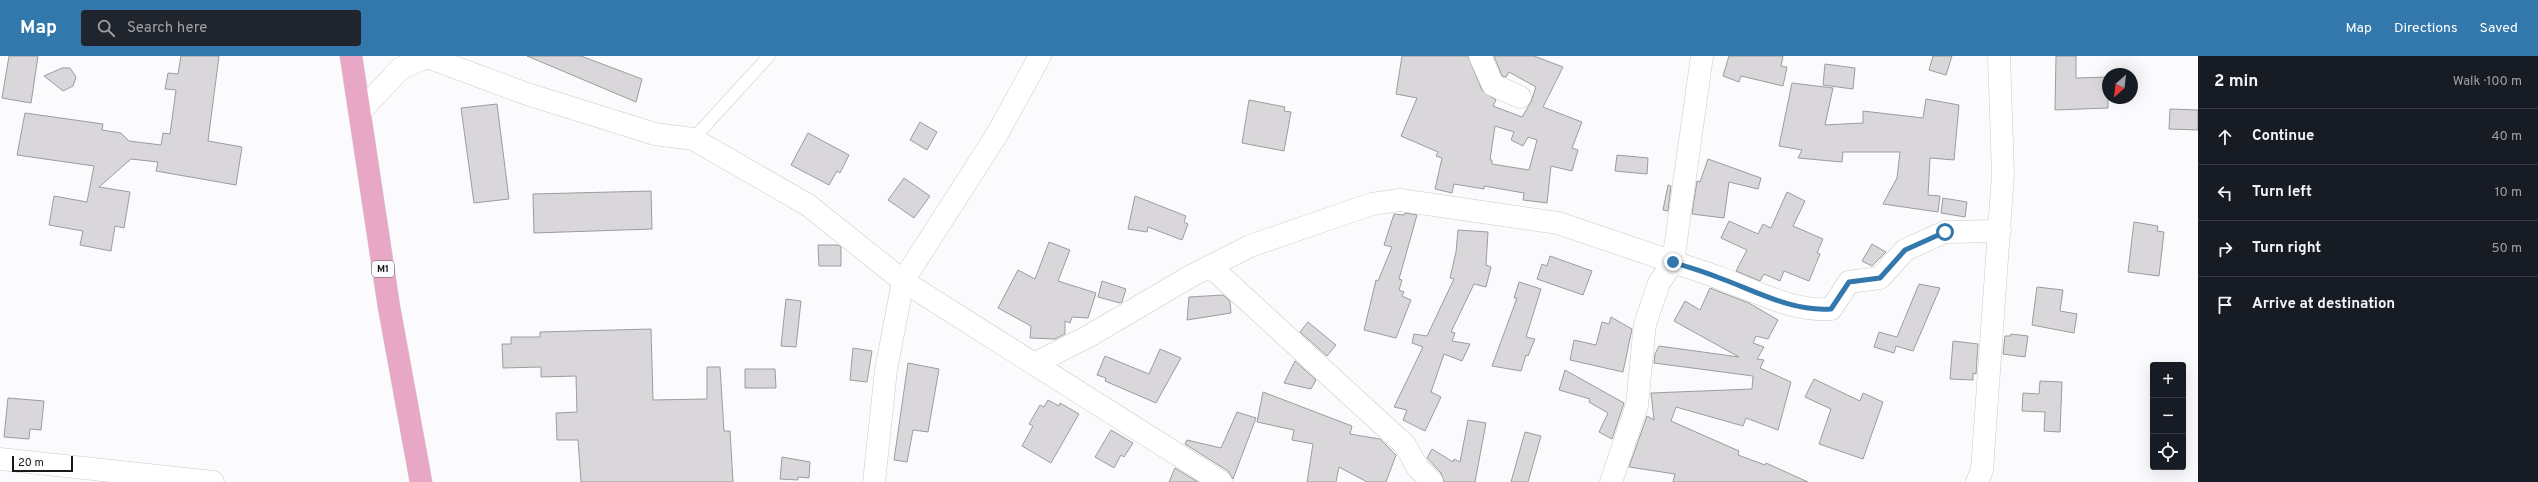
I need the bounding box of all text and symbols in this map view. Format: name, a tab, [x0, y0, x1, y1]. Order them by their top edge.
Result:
search box	[81, 10, 361, 46]
text: Map	[20, 16, 57, 40]
icon: search	[95, 17, 117, 39]
text: Search here	[127, 19, 207, 38]
text: Map	[2346, 20, 2372, 37]
text: Directions	[2394, 20, 2458, 37]
text: Saved	[2480, 20, 2518, 37]
north arrow	[2102, 68, 2138, 104]
text: 2 min	[2214, 71, 2258, 93]
text: Walk · 100 m	[2453, 74, 2522, 90]
icon: ahead	[2214, 126, 2236, 148]
text: Continue	[2252, 127, 2314, 146]
text: 40 m	[2492, 129, 2522, 145]
icon: left	[2214, 182, 2236, 204]
text: Turn left	[2252, 183, 2312, 202]
text: 10 m	[2495, 185, 2522, 201]
route start	[1936, 223, 1954, 241]
icon: right	[2214, 238, 2236, 260]
text: Turn right	[2252, 239, 2321, 258]
text: 50 m	[2492, 241, 2522, 257]
route end	[1664, 253, 1682, 271]
road number: M1	[372, 261, 394, 277]
icon: arrive	[2214, 294, 2236, 316]
text: Arrive at destination	[2252, 295, 2395, 314]
map controls	[2150, 362, 2186, 470]
button: +	[2150, 362, 2186, 398]
button: −	[2150, 398, 2186, 434]
button: locate	[2150, 434, 2186, 470]
scale bar	[12, 454, 73, 473]
text: 20 m	[18, 456, 44, 470]

